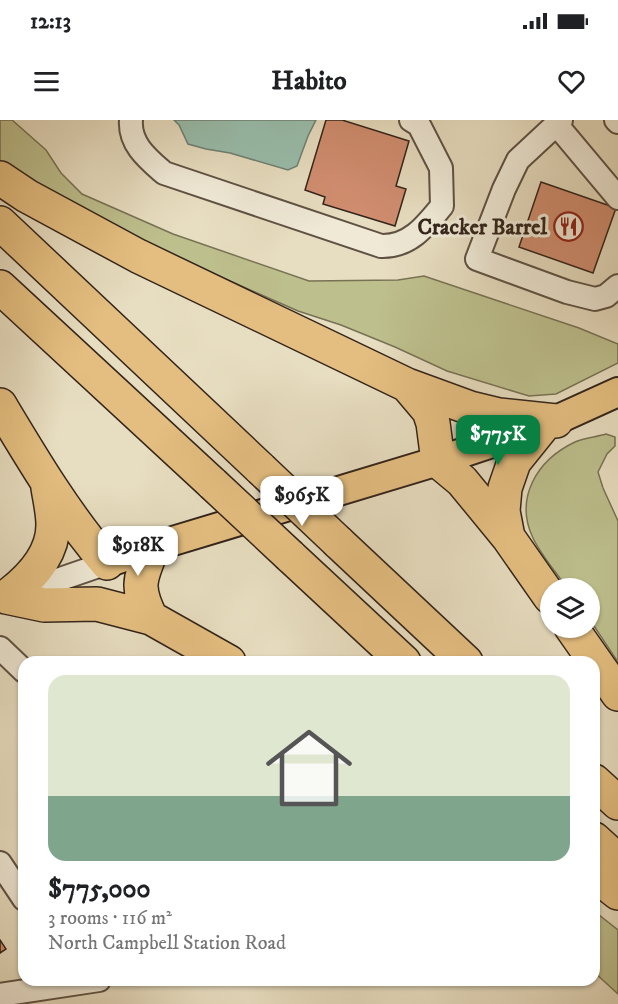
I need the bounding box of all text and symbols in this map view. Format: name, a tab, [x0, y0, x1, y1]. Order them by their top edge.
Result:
text: 12:13	[30, 8, 71, 35]
text: Habito	[271, 64, 347, 98]
icon: menu	[30, 65, 63, 98]
icon: heart	[555, 65, 588, 98]
restaurant icon: Cracker Barrel	[552, 211, 584, 243]
place label: Cracker Barrel	[417, 214, 547, 241]
pin: $775K	[456, 415, 540, 466]
text: $775K	[470, 422, 526, 447]
pin: $965K	[260, 476, 344, 527]
text: $965K	[274, 483, 330, 508]
pin: $918K	[96, 526, 180, 577]
text: $918K	[112, 533, 164, 558]
map controls	[540, 578, 600, 638]
button: layers	[540, 578, 600, 638]
icon: home	[255, 714, 363, 822]
text: $775,000	[48, 873, 151, 906]
text: 3 rooms · 116 m²	[48, 906, 172, 931]
text: North Campbell Station Road	[48, 931, 286, 956]

